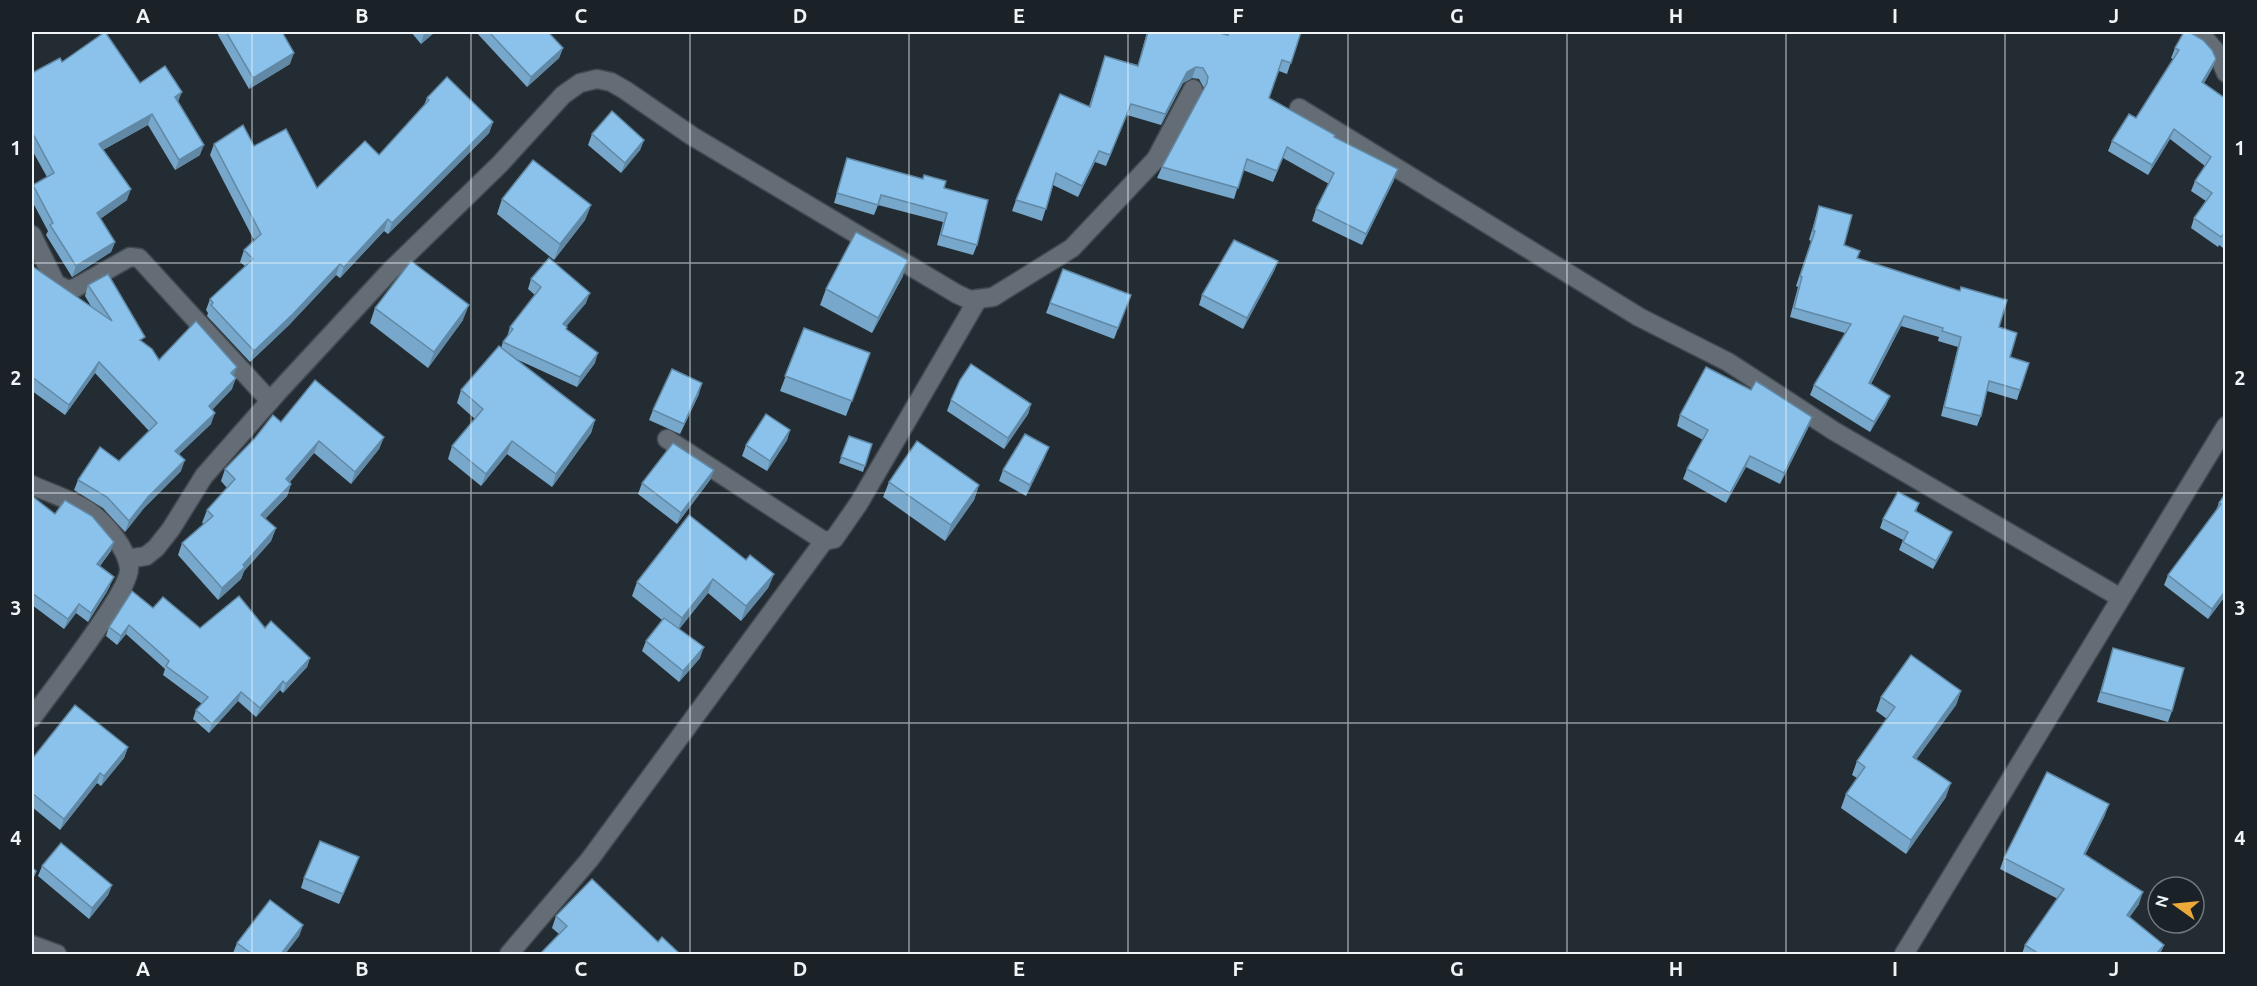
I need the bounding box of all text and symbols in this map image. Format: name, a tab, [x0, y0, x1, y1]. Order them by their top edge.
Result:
text: A	[136, 4, 150, 27]
text: B	[355, 4, 369, 27]
text: C	[575, 4, 588, 27]
text: D	[793, 4, 807, 27]
text: E	[1013, 4, 1025, 27]
text: F	[1232, 4, 1244, 27]
text: G	[1450, 4, 1464, 27]
text: H	[1669, 4, 1683, 27]
text: I	[1892, 4, 1898, 27]
text: J	[2109, 4, 2119, 27]
text: 1	[10, 136, 22, 159]
text: 1	[2234, 136, 2246, 159]
text: 2	[10, 366, 22, 389]
text: 2	[2234, 366, 2246, 389]
text: 3	[10, 596, 22, 619]
text: 3	[2234, 596, 2246, 619]
text: 4	[10, 826, 22, 849]
text: 4	[2234, 826, 2246, 849]
north arrow	[2146, 875, 2206, 935]
text: N	[2151, 893, 2172, 909]
text: A	[136, 957, 150, 980]
text: B	[355, 957, 369, 980]
text: C	[575, 957, 588, 980]
text: D	[793, 957, 807, 980]
text: E	[1013, 957, 1025, 980]
text: F	[1232, 957, 1244, 980]
text: G	[1450, 957, 1464, 980]
text: H	[1669, 957, 1683, 980]
text: I	[1892, 957, 1898, 980]
text: J	[2109, 957, 2119, 980]

